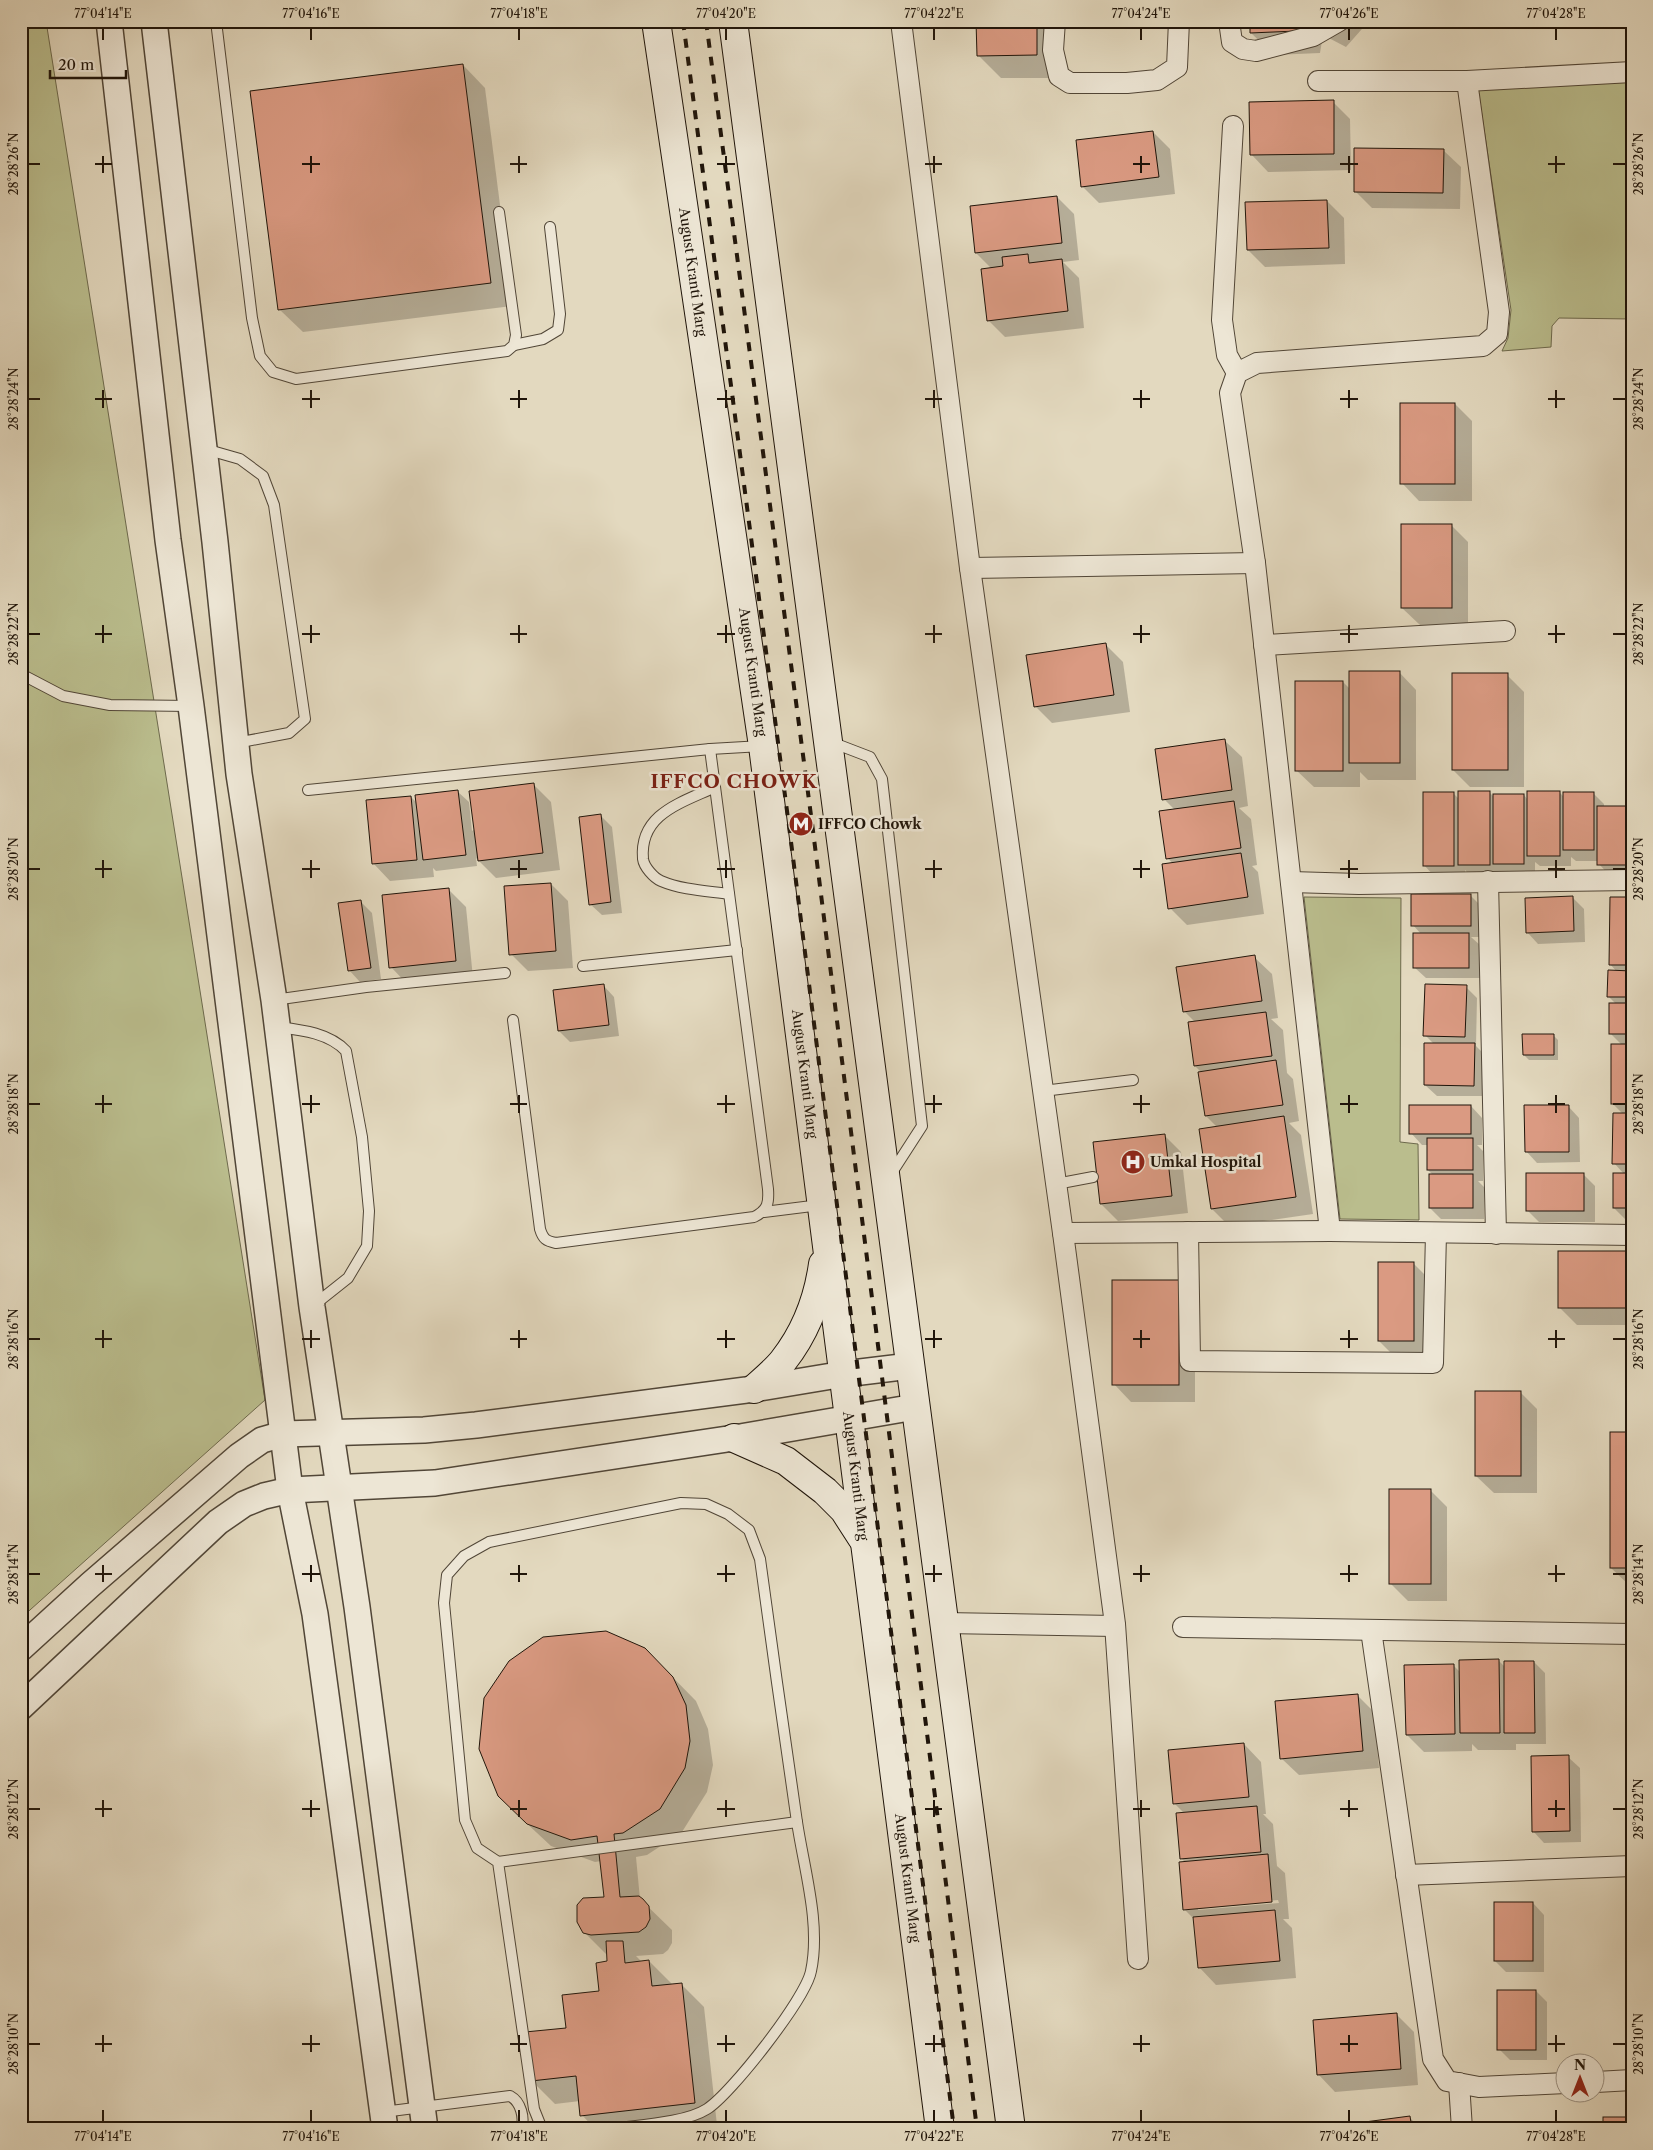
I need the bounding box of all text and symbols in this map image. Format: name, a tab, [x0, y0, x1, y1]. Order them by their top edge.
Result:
text: 77°04'14"E	[74, 6, 132, 21]
text: 77°04'16"E	[282, 6, 340, 21]
text: 77°04'18"E	[490, 6, 548, 21]
text: 77°04'20"E	[696, 6, 756, 21]
text: 77°04'22"E	[904, 6, 964, 21]
text: 77°04'24"E	[1111, 6, 1171, 21]
text: 77°04'26"E	[1319, 6, 1379, 21]
text: 77°04'28"E	[1526, 6, 1586, 21]
scale bar	[50, 48, 126, 80]
text: 20 m	[58, 55, 94, 74]
text: 28°28'26"N	[6, 133, 21, 195]
text: 28°28'26"N	[1631, 133, 1646, 195]
street label: August Kranti Marg	[675, 205, 711, 338]
text: 28°28'24"N	[6, 368, 21, 430]
text: 28°28'24"N	[1631, 368, 1646, 430]
text: 28°28'22"N	[6, 603, 21, 665]
text: 28°28'22"N	[1631, 603, 1646, 665]
street label: August Kranti Marg	[735, 605, 771, 738]
district label: IFFCO CHOWK	[650, 770, 818, 793]
metro station icon: IFFCO Chowk	[788, 811, 814, 837]
place label: IFFCO Chowk	[818, 815, 922, 833]
text: 28°28'20"N	[6, 837, 21, 901]
text: 28°28'20"N	[1631, 837, 1646, 901]
street label: August Kranti Marg	[788, 1007, 822, 1140]
text: 28°28'18"N	[6, 1073, 21, 1135]
text: 28°28'18"N	[1631, 1073, 1646, 1135]
hospital icon: Umkal Hospital	[1120, 1149, 1146, 1175]
place label: Umkal Hospital	[1150, 1153, 1262, 1171]
text: 28°28'16"N	[6, 1309, 21, 1369]
text: 28°28'16"N	[1631, 1309, 1646, 1369]
street label: August Kranti Marg	[839, 1409, 873, 1542]
text: 28°28'14"N	[6, 1544, 21, 1604]
text: 28°28'14"N	[1631, 1544, 1646, 1604]
text: 28°28'12"N	[6, 1778, 21, 1839]
text: 28°28'12"N	[1631, 1778, 1646, 1839]
street label: August Kranti Marg	[891, 1811, 925, 1944]
text: 28°28'10"N	[6, 2013, 21, 2075]
text: 28°28'10"N	[1631, 2013, 1646, 2075]
north arrow	[1556, 2052, 1606, 2102]
text: N	[1574, 2056, 1586, 2074]
text: 77°04'14"E	[74, 2129, 132, 2144]
text: 77°04'16"E	[282, 2129, 340, 2144]
text: 77°04'18"E	[490, 2129, 548, 2144]
text: 77°04'20"E	[696, 2129, 756, 2144]
text: 77°04'22"E	[904, 2129, 964, 2144]
text: 77°04'24"E	[1111, 2129, 1171, 2144]
text: 77°04'26"E	[1319, 2129, 1379, 2144]
text: 77°04'28"E	[1526, 2129, 1586, 2144]

